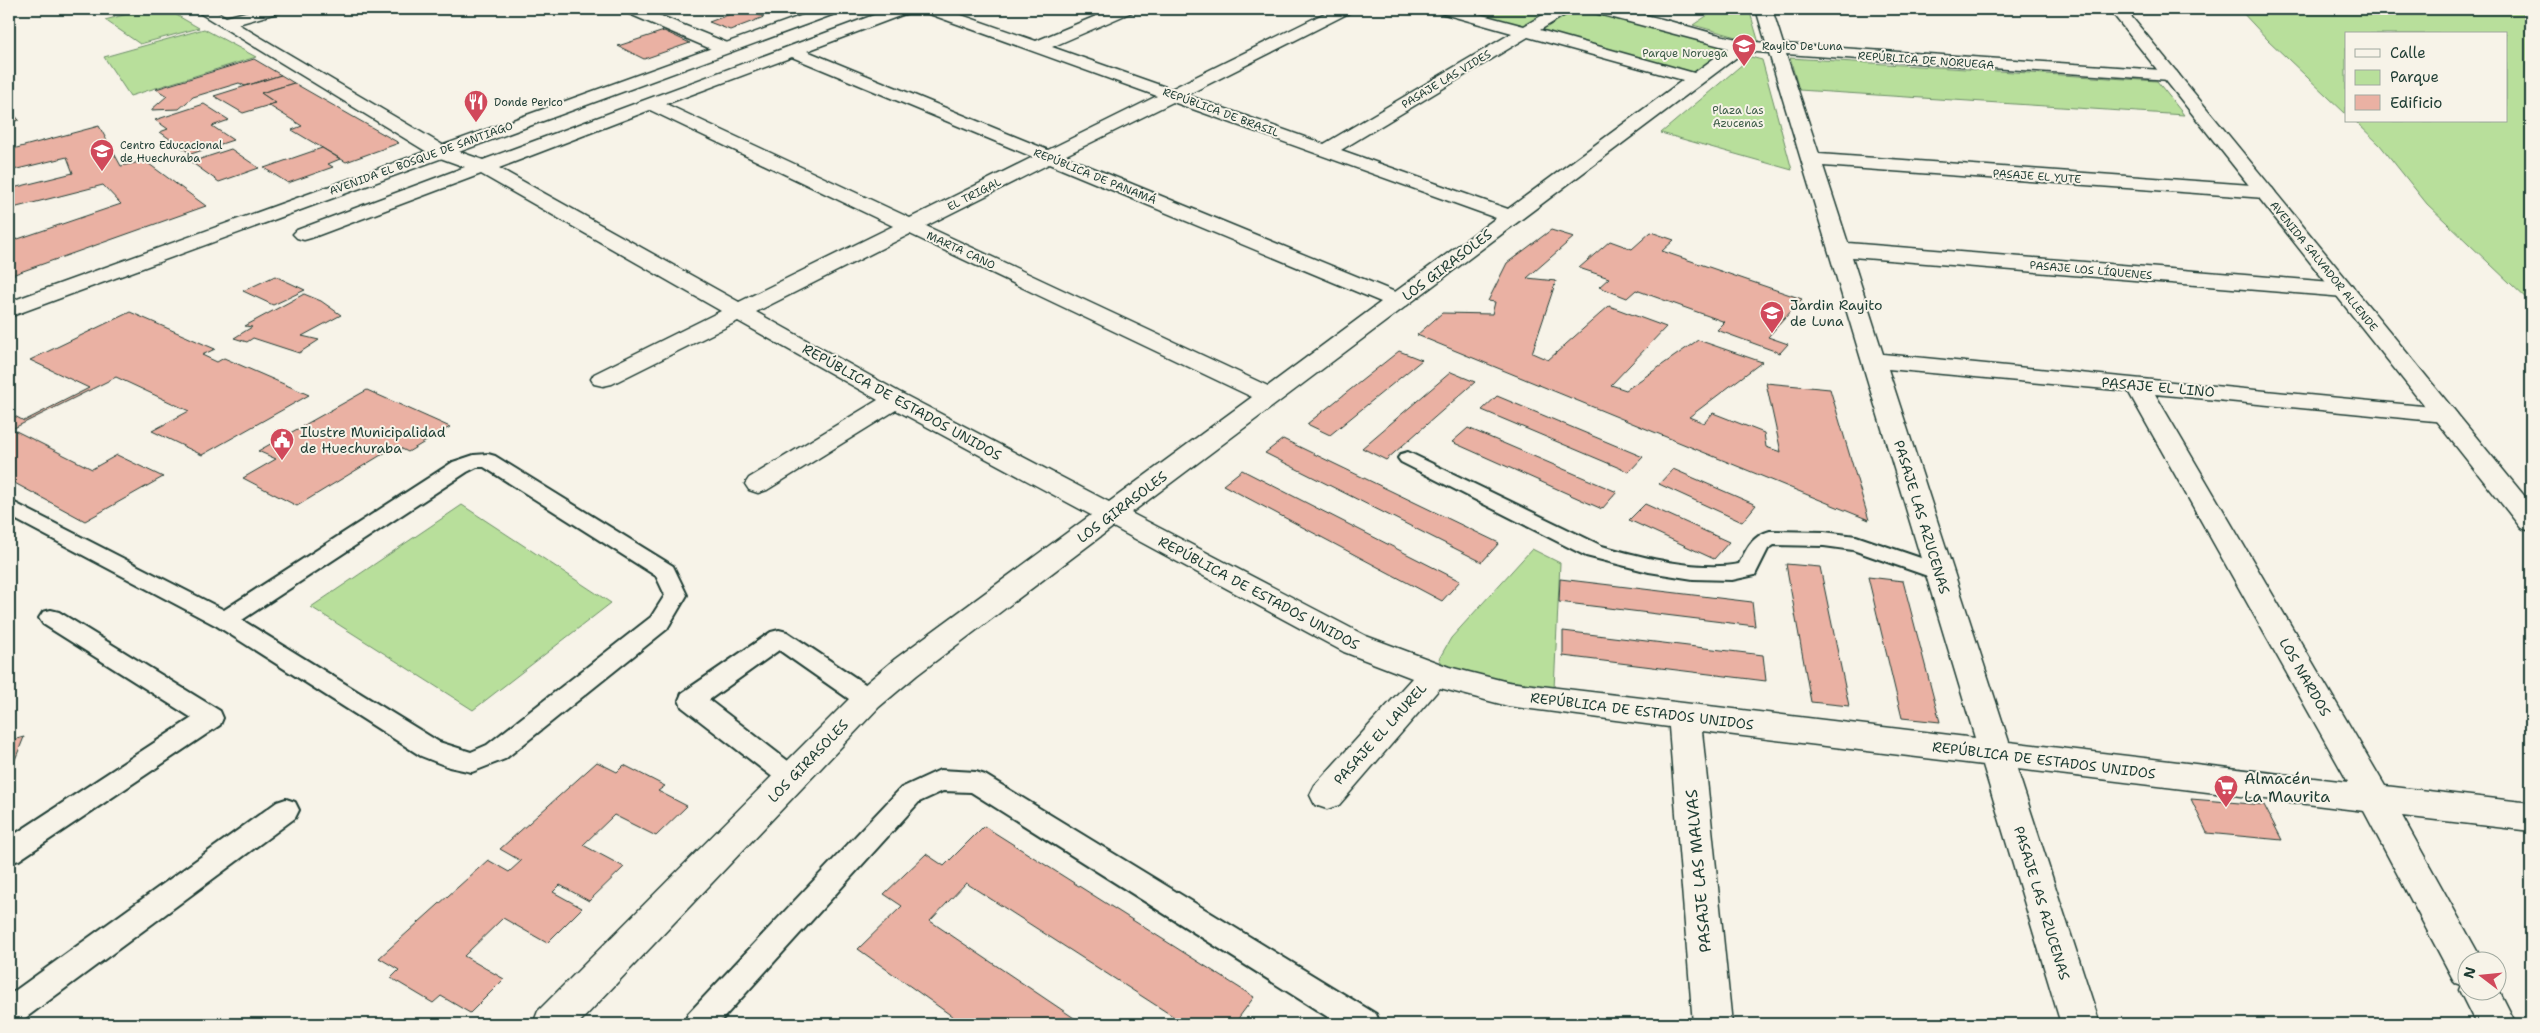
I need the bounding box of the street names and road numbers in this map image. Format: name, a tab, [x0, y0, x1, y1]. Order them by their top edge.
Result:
street label: PASAJE LAS VIDES	[1399, 47, 1494, 112]
street label: REPÚBLICA DE NORUEGA	[1857, 47, 1995, 73]
street label: REPÚBLICA DE BRASIL	[1161, 84, 1281, 140]
street label: AVENIDA EL BOSQUE DE SANTIAGO	[327, 118, 515, 199]
street label: REPÚBLICA DE PANAMÁ	[1031, 144, 1159, 208]
street label: PASAJE EL YUTE	[1992, 166, 2082, 187]
street label: EL TRIGAL	[945, 174, 1004, 214]
street label: AVENIDA SALVADOR ALLENDE	[2266, 198, 2381, 335]
street label: LOS GIRASOLES	[1398, 225, 1496, 305]
street label: MARTA CANO	[924, 228, 998, 273]
street label: PASAJE LOS LÍQUENES	[2029, 257, 2153, 283]
street label: REPÚBLICA DE ESTADOS UNIDOS	[799, 340, 1005, 464]
street label: PASAJE EL LINO	[2101, 373, 2215, 401]
street label: PASAJE LAS AZUCENAS	[1890, 438, 1954, 596]
street label: LOS GIRASOLES	[1073, 467, 1171, 547]
street label: REPÚBLICA DE ESTADOS UNIDOS	[1155, 532, 1363, 654]
street label: LOS NARDOS	[2275, 635, 2335, 720]
street label: PASAJE EL LAUREL	[1330, 679, 1431, 789]
street label: REPÚBLICA DE ESTADOS UNIDOS	[1529, 688, 1755, 734]
street label: LOS GIRASOLES	[764, 716, 852, 806]
street label: REPÚBLICA DE ESTADOS UNIDOS	[1931, 737, 2157, 783]
street label: PASAJE LAS MALVAS	[1681, 788, 1716, 953]
street label: PASAJE LAS AZUCENAS	[2010, 824, 2074, 982]

